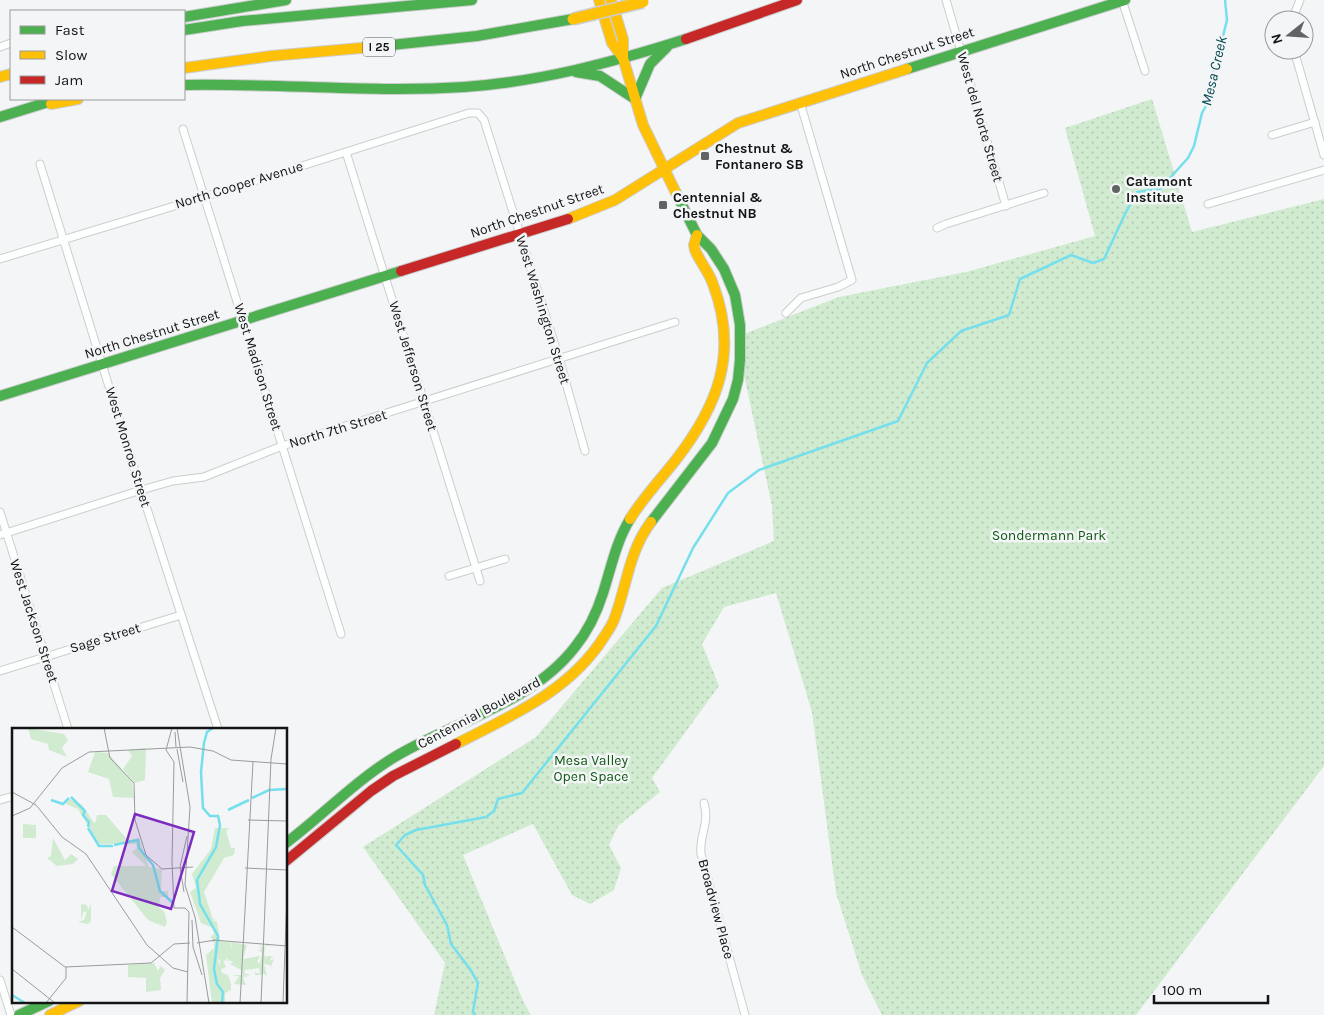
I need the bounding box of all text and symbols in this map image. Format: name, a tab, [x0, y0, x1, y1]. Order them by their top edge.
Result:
legend	[10, 10, 185, 100]
north arrow	[1264, 10, 1314, 60]
text: Fast	[55, 21, 85, 39]
street label: North Chestnut Street	[838, 23, 976, 83]
text: N	[1267, 31, 1287, 46]
water label: Mesa Creek	[1197, 34, 1231, 108]
road number: I 25	[363, 38, 395, 56]
text: Slow	[55, 46, 87, 64]
street label: West del Norte Street	[953, 50, 1007, 184]
text: Jam	[55, 71, 83, 89]
place label: Chestnut & Fontanero SB	[715, 140, 804, 173]
marker: Chestnut & Fontanero SB	[699, 150, 711, 162]
street label: North Cooper Avenue	[173, 157, 305, 213]
place label: Catamont Institute	[1126, 173, 1193, 206]
street label: North Chestnut Street	[468, 180, 606, 242]
marker: Catamont Institute	[1110, 183, 1122, 195]
place label: Centennial & Chestnut NB	[673, 189, 763, 222]
marker: Centennial & Chestnut NB	[657, 199, 669, 211]
street label: West Washington Street	[512, 234, 574, 386]
street label: West Jefferson Street	[385, 299, 441, 433]
street label: West Madison Street	[231, 301, 285, 433]
street label: North Chestnut Street	[83, 305, 221, 363]
street label: West Monroe Street	[102, 385, 154, 509]
street label: North 7th Street	[287, 406, 389, 452]
park label: Sondermann Park	[992, 527, 1106, 544]
street label: West Jackson Street	[6, 557, 62, 685]
street label: Sage Street	[68, 619, 142, 657]
street label: Centennial Boulevard	[415, 673, 543, 753]
inset map	[12, 728, 288, 1002]
park label: Mesa Valley Open Space	[554, 752, 629, 785]
street label: Broadview Place	[694, 857, 738, 961]
scale bar	[1154, 972, 1268, 1004]
text: 100 m	[1162, 981, 1202, 999]

